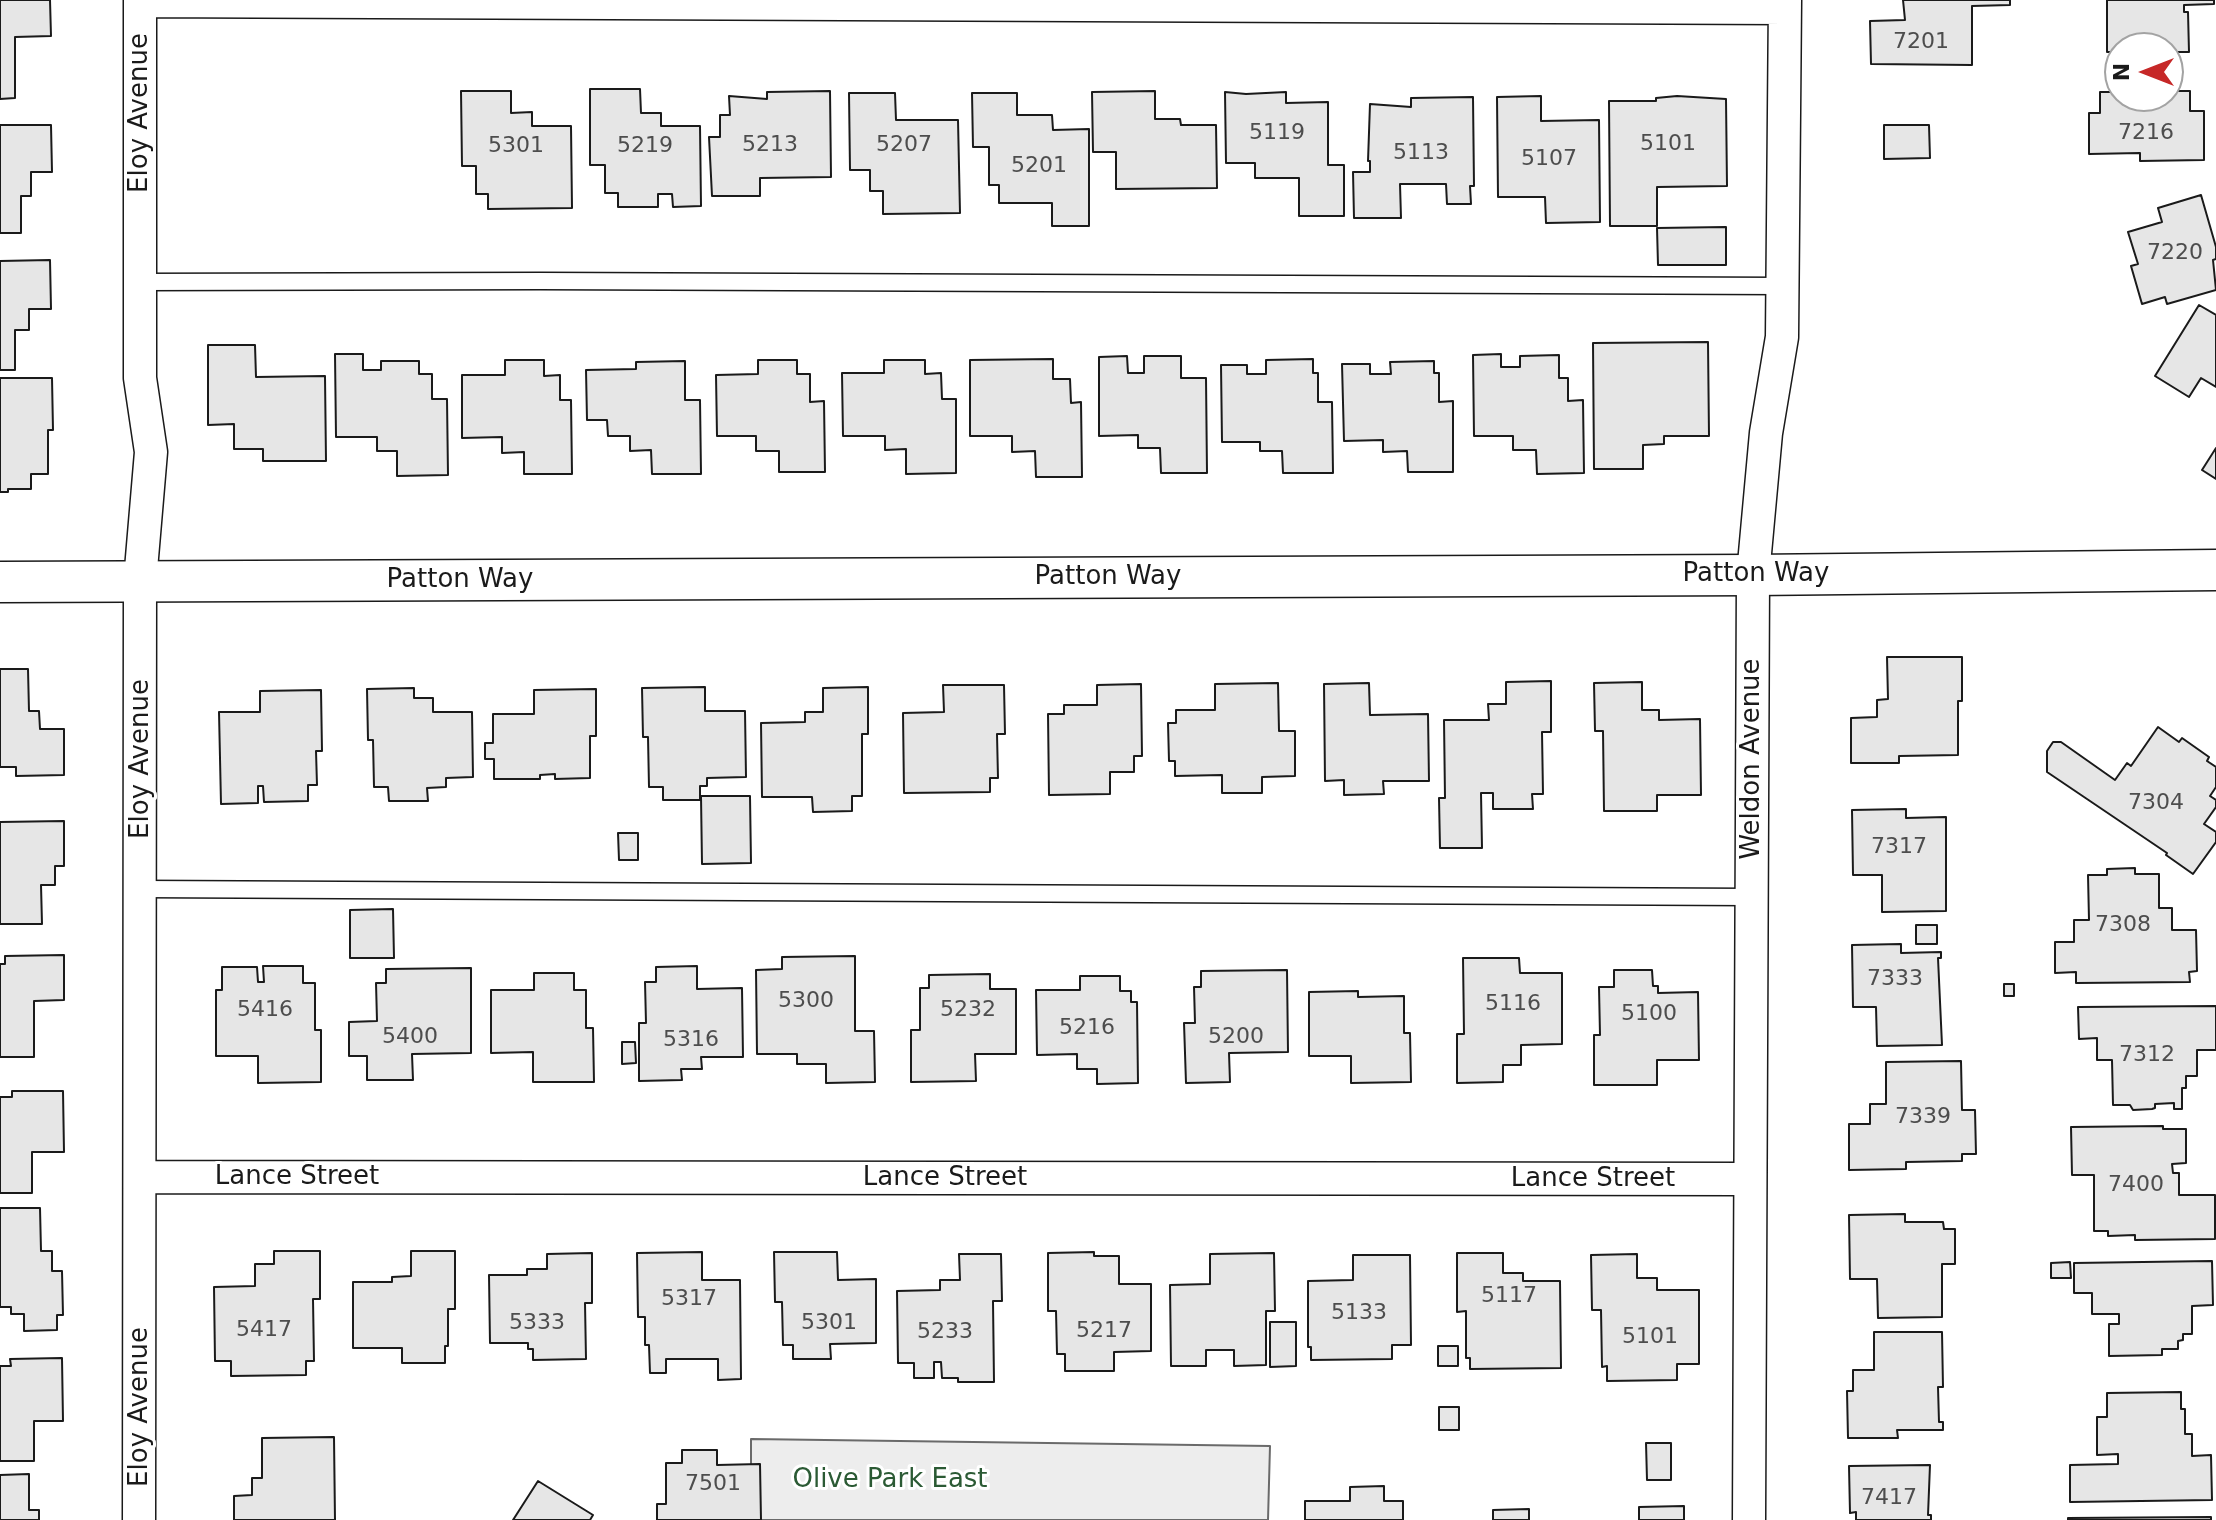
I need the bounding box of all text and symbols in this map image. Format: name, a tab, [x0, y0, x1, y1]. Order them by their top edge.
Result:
house number: 7201	[1893, 29, 1949, 55]
north arrow	[2104, 32, 2184, 112]
street label: Eloy Avenue	[124, 33, 156, 193]
text: N	[2109, 63, 2134, 81]
house number: 5119	[1249, 120, 1305, 146]
house number: 7216	[2118, 120, 2174, 146]
house number: 5101	[1640, 131, 1696, 157]
house number: 5213	[742, 132, 798, 158]
house number: 5207	[876, 132, 932, 158]
house number: 5301	[488, 133, 544, 159]
house number: 5219	[617, 133, 673, 159]
house number: 5113	[1393, 140, 1449, 166]
house number: 5107	[1521, 146, 1577, 172]
house number: 5201	[1011, 153, 1067, 179]
house number: 7220	[2147, 240, 2203, 266]
street label: Patton Way	[1683, 558, 1829, 590]
street label: Patton Way	[1035, 561, 1181, 593]
street label: Patton Way	[387, 564, 533, 596]
street label: Weldon Avenue	[1736, 658, 1768, 860]
street label: Eloy Avenue	[125, 679, 157, 839]
house number: 7304	[2128, 790, 2184, 816]
house number: 7317	[1871, 834, 1927, 860]
house number: 7308	[2095, 912, 2151, 938]
house number: 7333	[1867, 966, 1923, 992]
house number: 5300	[778, 988, 834, 1014]
house number: 5116	[1485, 991, 1541, 1017]
house number: 5416	[237, 997, 293, 1023]
house number: 5232	[940, 997, 996, 1023]
house number: 5100	[1621, 1001, 1677, 1027]
house number: 5216	[1059, 1015, 1115, 1041]
house number: 5400	[382, 1024, 438, 1050]
house number: 5200	[1208, 1024, 1264, 1050]
house number: 5316	[663, 1027, 719, 1053]
house number: 7312	[2119, 1042, 2175, 1068]
house number: 7339	[1895, 1104, 1951, 1130]
street label: Lance Street	[215, 1161, 379, 1193]
street label: Lance Street	[863, 1162, 1027, 1194]
street label: Lance Street	[1511, 1163, 1675, 1195]
house number: 7400	[2108, 1172, 2164, 1198]
house number: 5117	[1481, 1283, 1537, 1309]
house number: 5317	[661, 1286, 717, 1312]
house number: 5133	[1331, 1300, 1387, 1326]
house number: 5333	[509, 1310, 565, 1336]
house number: 5301	[801, 1310, 857, 1336]
house number: 5417	[236, 1317, 292, 1343]
house number: 5217	[1076, 1318, 1132, 1344]
house number: 5233	[917, 1319, 973, 1345]
house number: 5101	[1622, 1324, 1678, 1350]
street label: Eloy Avenue	[124, 1327, 156, 1487]
park label: Olive Park East	[792, 1464, 988, 1496]
house number: 7501	[685, 1471, 741, 1497]
house number: 7417	[1861, 1485, 1917, 1511]

